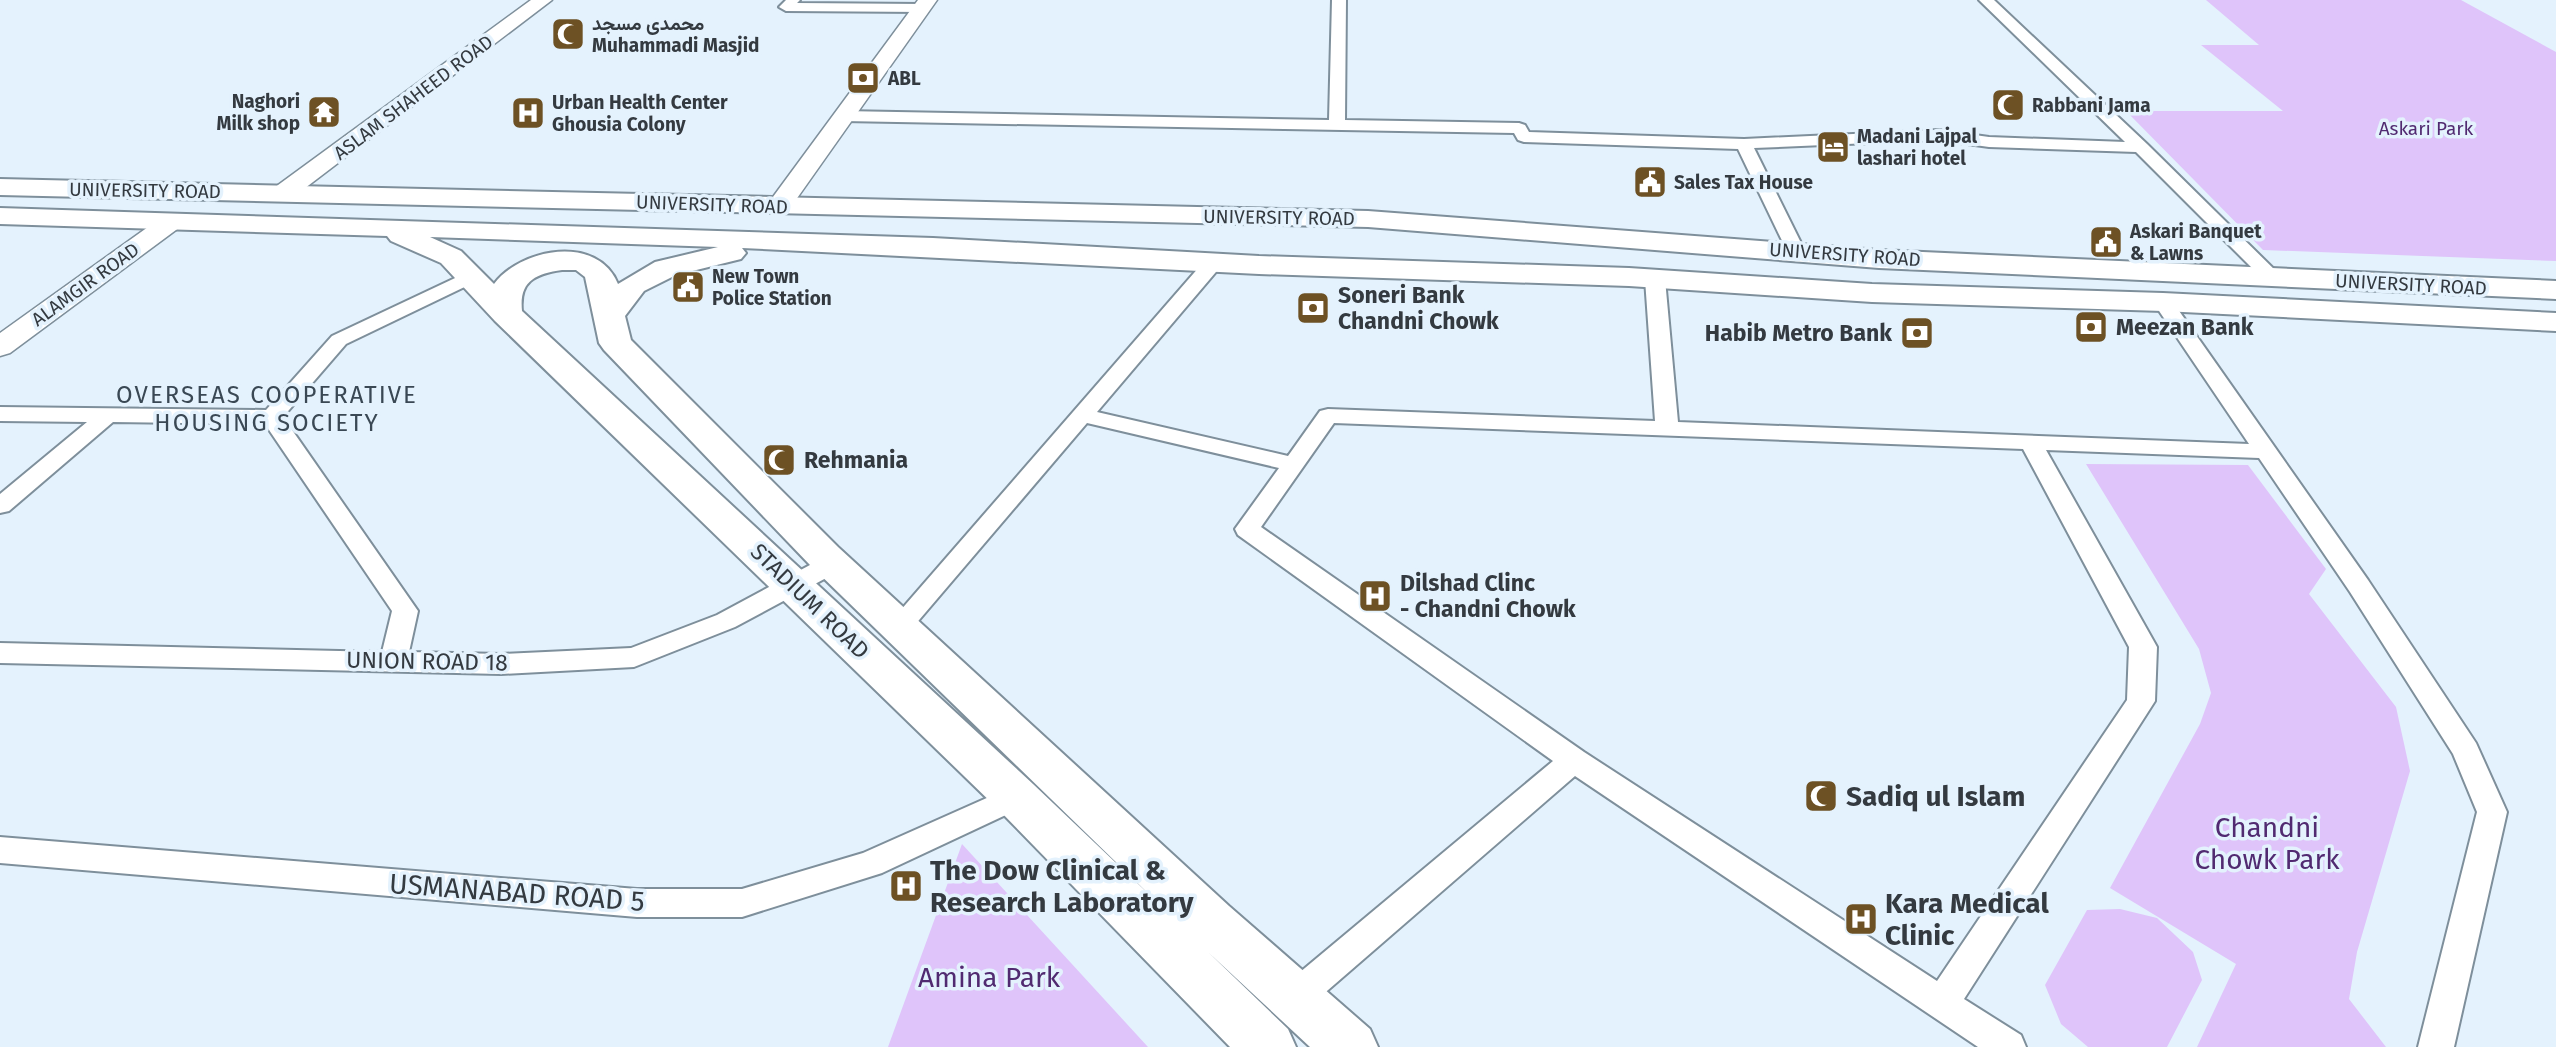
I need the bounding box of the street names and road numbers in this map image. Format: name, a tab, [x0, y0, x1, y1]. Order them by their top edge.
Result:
street label: ASLAM SHAHEED ROAD	[329, 30, 497, 165]
street label: UNIVERSITY ROAD	[69, 178, 221, 203]
street label: UNIVERSITY ROAD	[636, 190, 788, 219]
street label: UNIVERSITY ROAD	[1203, 205, 1355, 230]
street label: ALAMGIR ROAD	[27, 238, 144, 331]
street label: UNIVERSITY ROAD	[1768, 238, 1922, 271]
street label: UNIVERSITY ROAD	[2335, 269, 2487, 300]
street label: STADIUM ROAD	[745, 537, 875, 665]
street label: UNION ROAD 18	[346, 646, 508, 676]
street label: USMANABAD ROAD 5	[388, 867, 646, 918]

